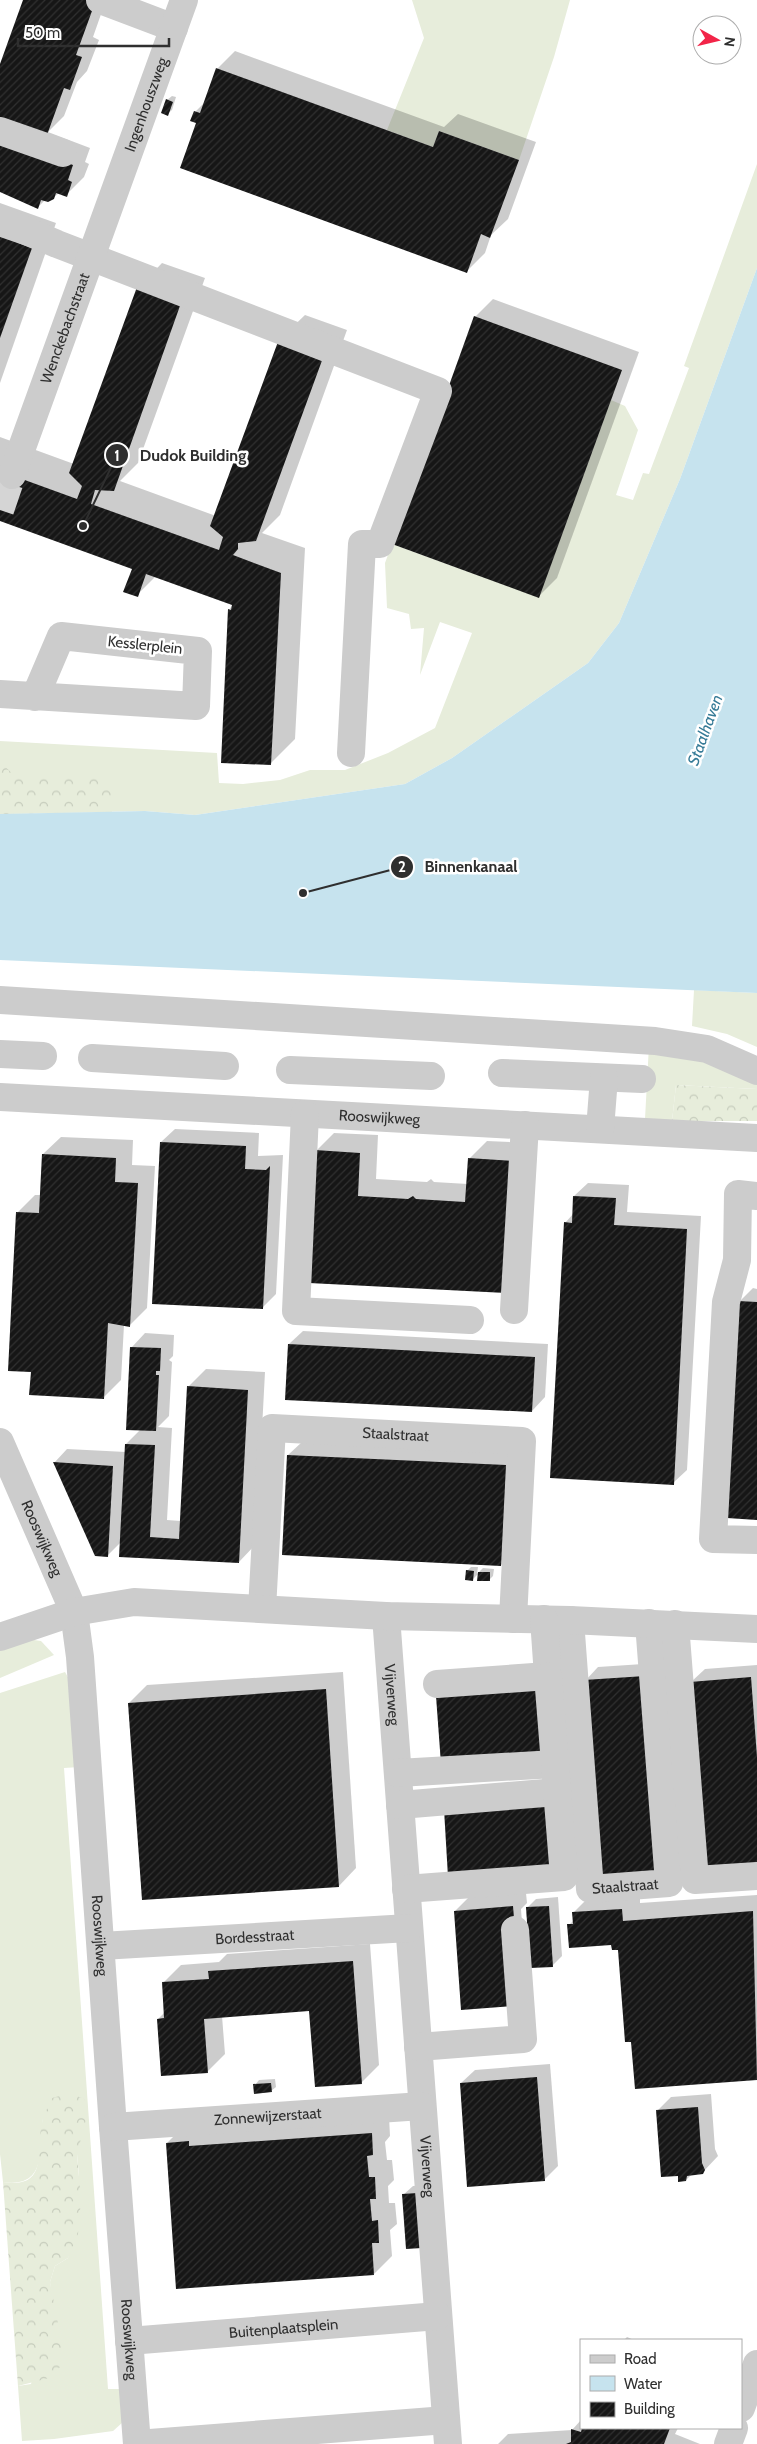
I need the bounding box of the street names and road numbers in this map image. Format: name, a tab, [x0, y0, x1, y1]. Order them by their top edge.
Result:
street label: Ingenhouszweg	[121, 54, 172, 154]
street label: Wenckebachstraat	[37, 271, 93, 386]
street label: Kesslerplein	[107, 632, 183, 658]
street label: Rooswijkweg	[338, 1106, 421, 1129]
street label: Staalstraat	[362, 1424, 429, 1445]
street label: Rooswijkweg	[17, 1497, 67, 1580]
street label: Vijverweg	[381, 1663, 403, 1727]
street label: Staalstraat	[591, 1875, 659, 1898]
street label: Rooswijkweg	[88, 1894, 111, 1977]
street label: Bordesstraat	[215, 1926, 295, 1948]
street label: Zonnewijzerstaat	[213, 2104, 322, 2129]
street label: Vijverweg	[416, 2135, 439, 2198]
street label: Rooswijkweg	[117, 2298, 141, 2381]
street label: Buitenplaatsplein	[228, 2315, 339, 2342]

